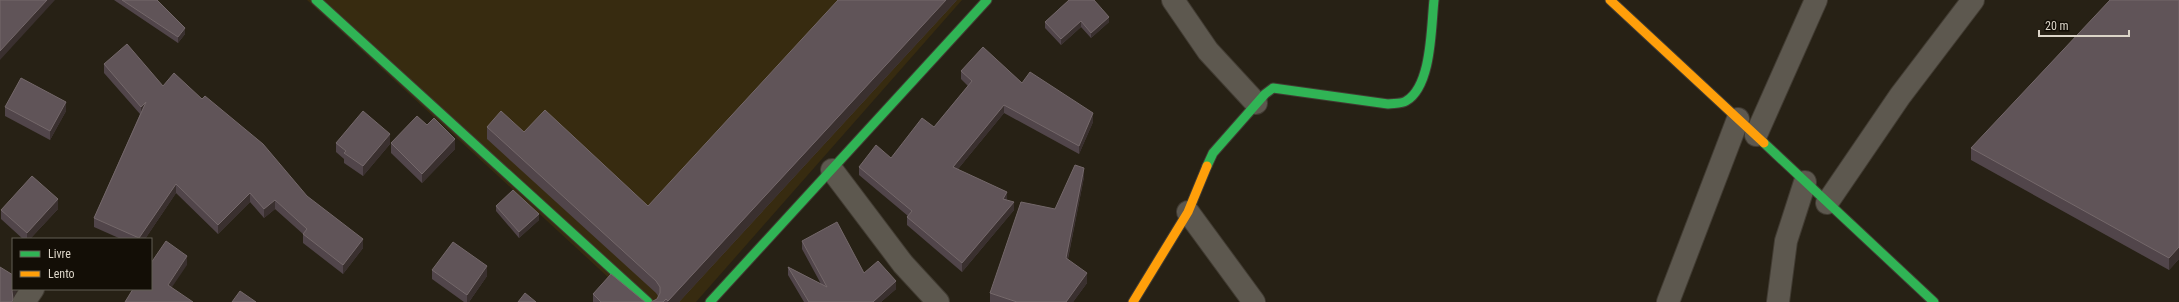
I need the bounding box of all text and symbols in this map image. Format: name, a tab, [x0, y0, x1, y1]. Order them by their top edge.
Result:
scale bar	[2039, 12, 2129, 38]
text: 20 m	[2045, 19, 2069, 33]
legend	[12, 238, 152, 290]
text: Livre	[48, 247, 71, 261]
text: Lento	[48, 267, 75, 281]

